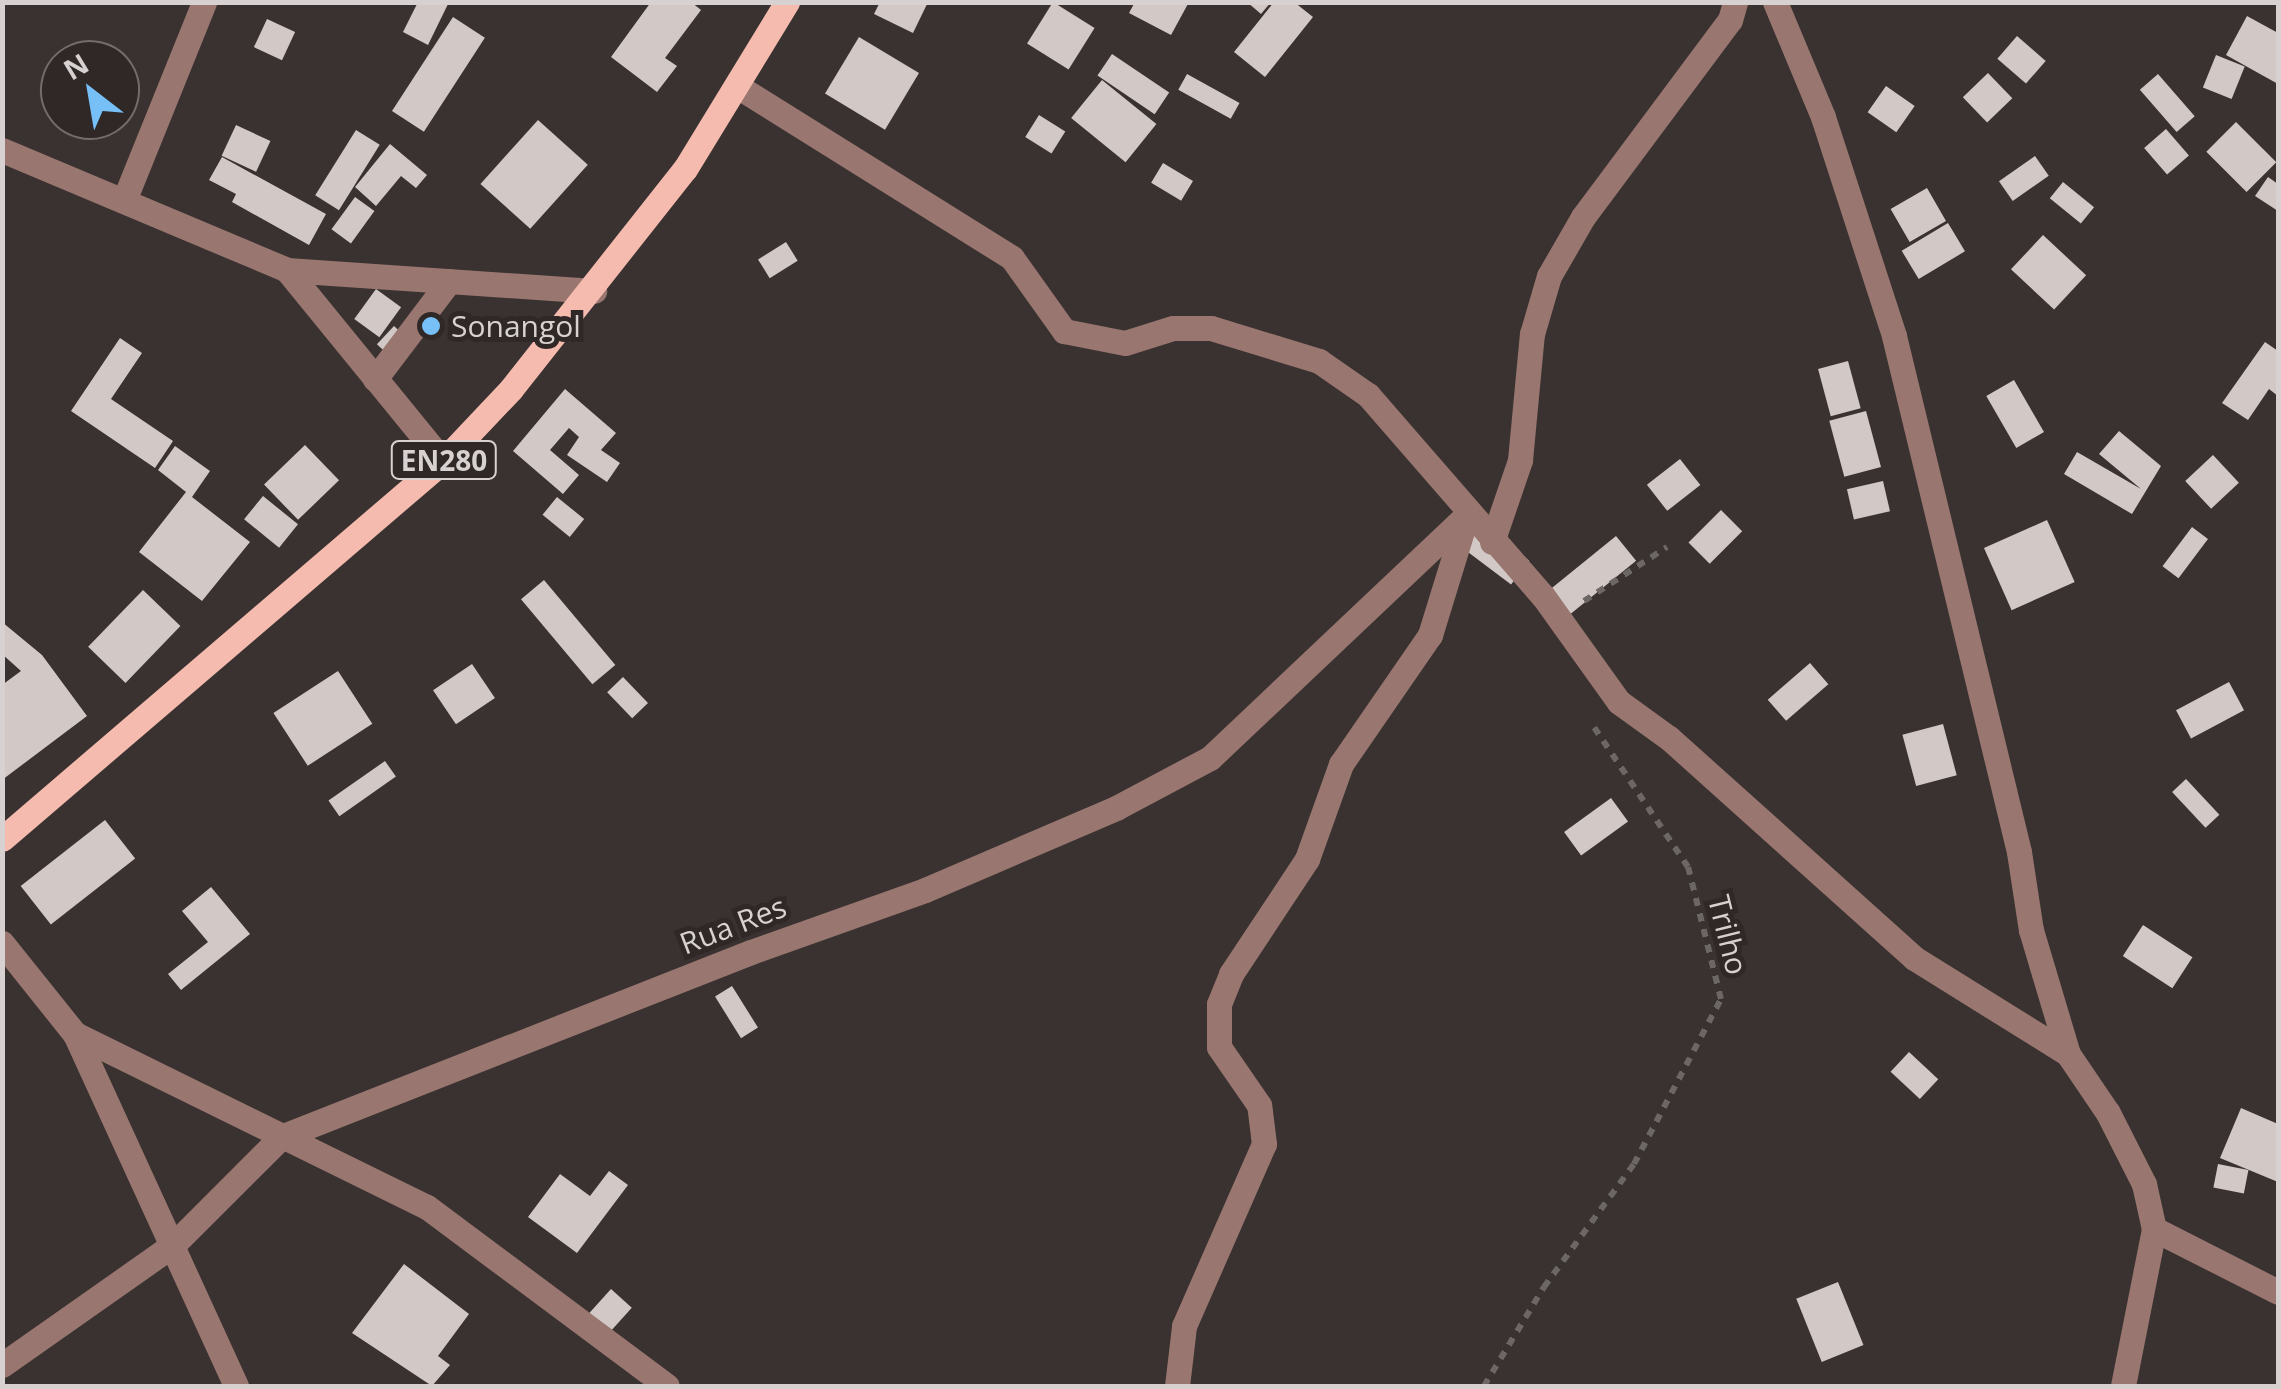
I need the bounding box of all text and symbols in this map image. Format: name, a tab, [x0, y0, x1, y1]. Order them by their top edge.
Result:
north arrow	[40, 40, 140, 140]
text: N	[56, 44, 95, 88]
place label: Sonangol	[451, 308, 581, 344]
marker: Sonangol	[420, 315, 442, 337]
road number: EN280	[389, 437, 499, 483]
street label: Rua Res	[675, 888, 791, 962]
street label: Trilho	[1701, 892, 1755, 978]

